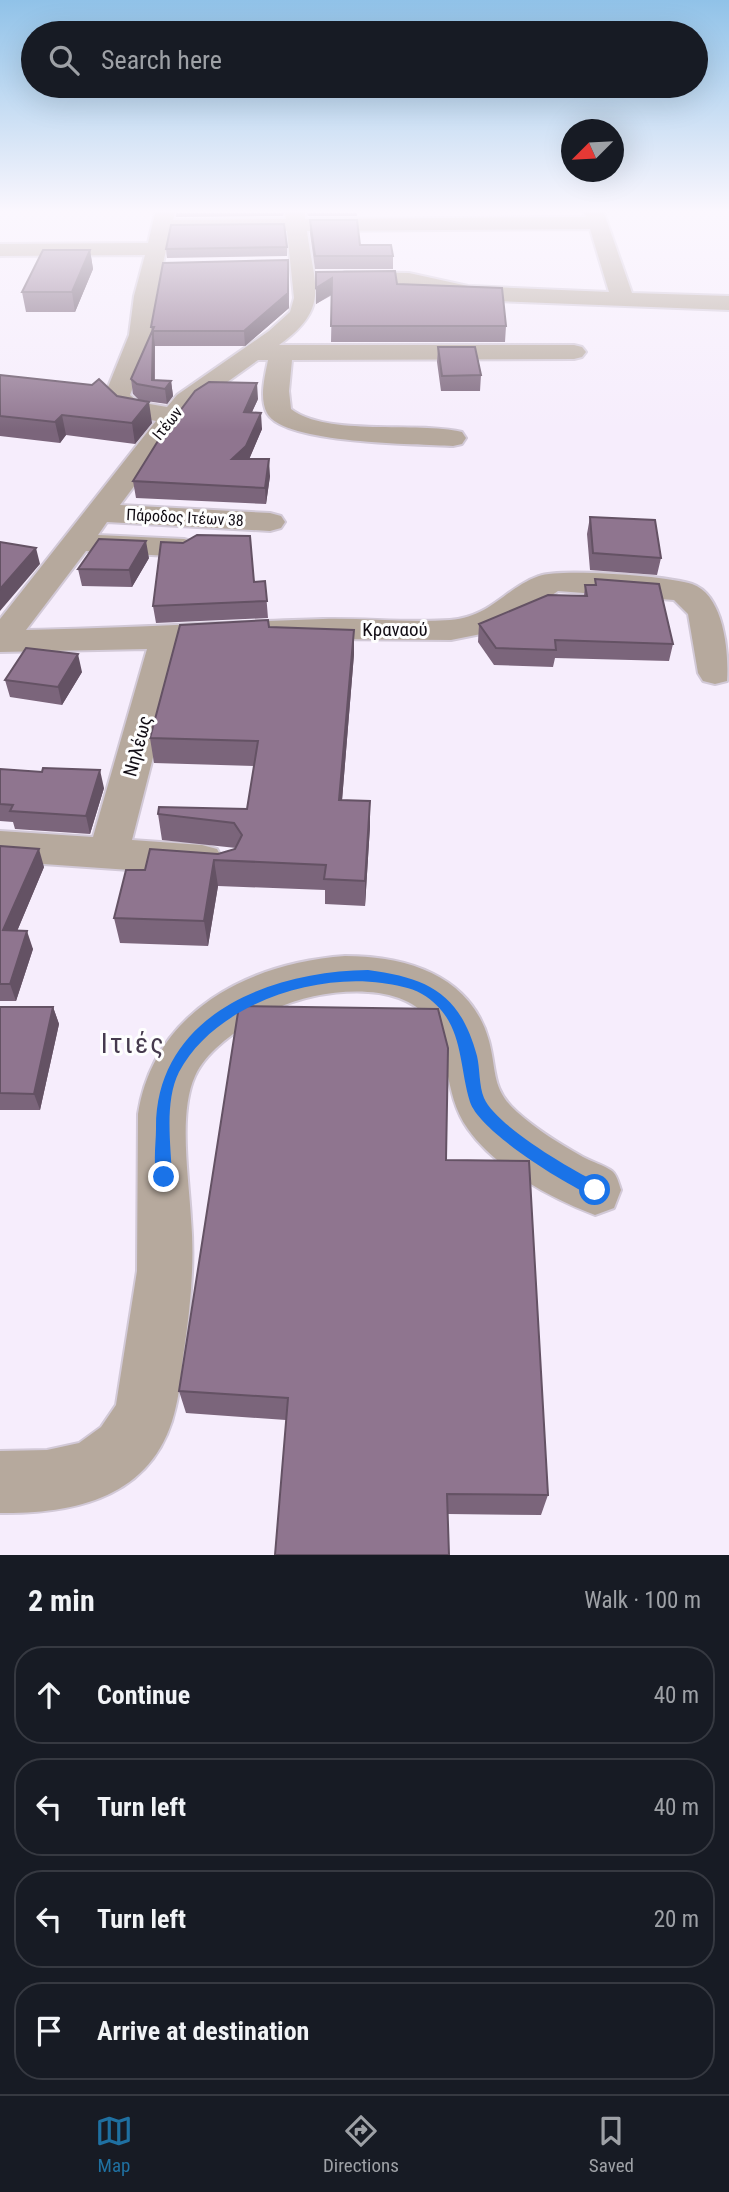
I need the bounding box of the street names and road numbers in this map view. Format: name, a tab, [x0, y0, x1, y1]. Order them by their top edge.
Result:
street label: Ιτέων	[148, 403, 187, 444]
street label: Πάροδος Ιτέων 38	[126, 505, 244, 530]
street label: Κραναού	[362, 618, 428, 641]
street label: Νηλέως	[118, 713, 157, 779]

